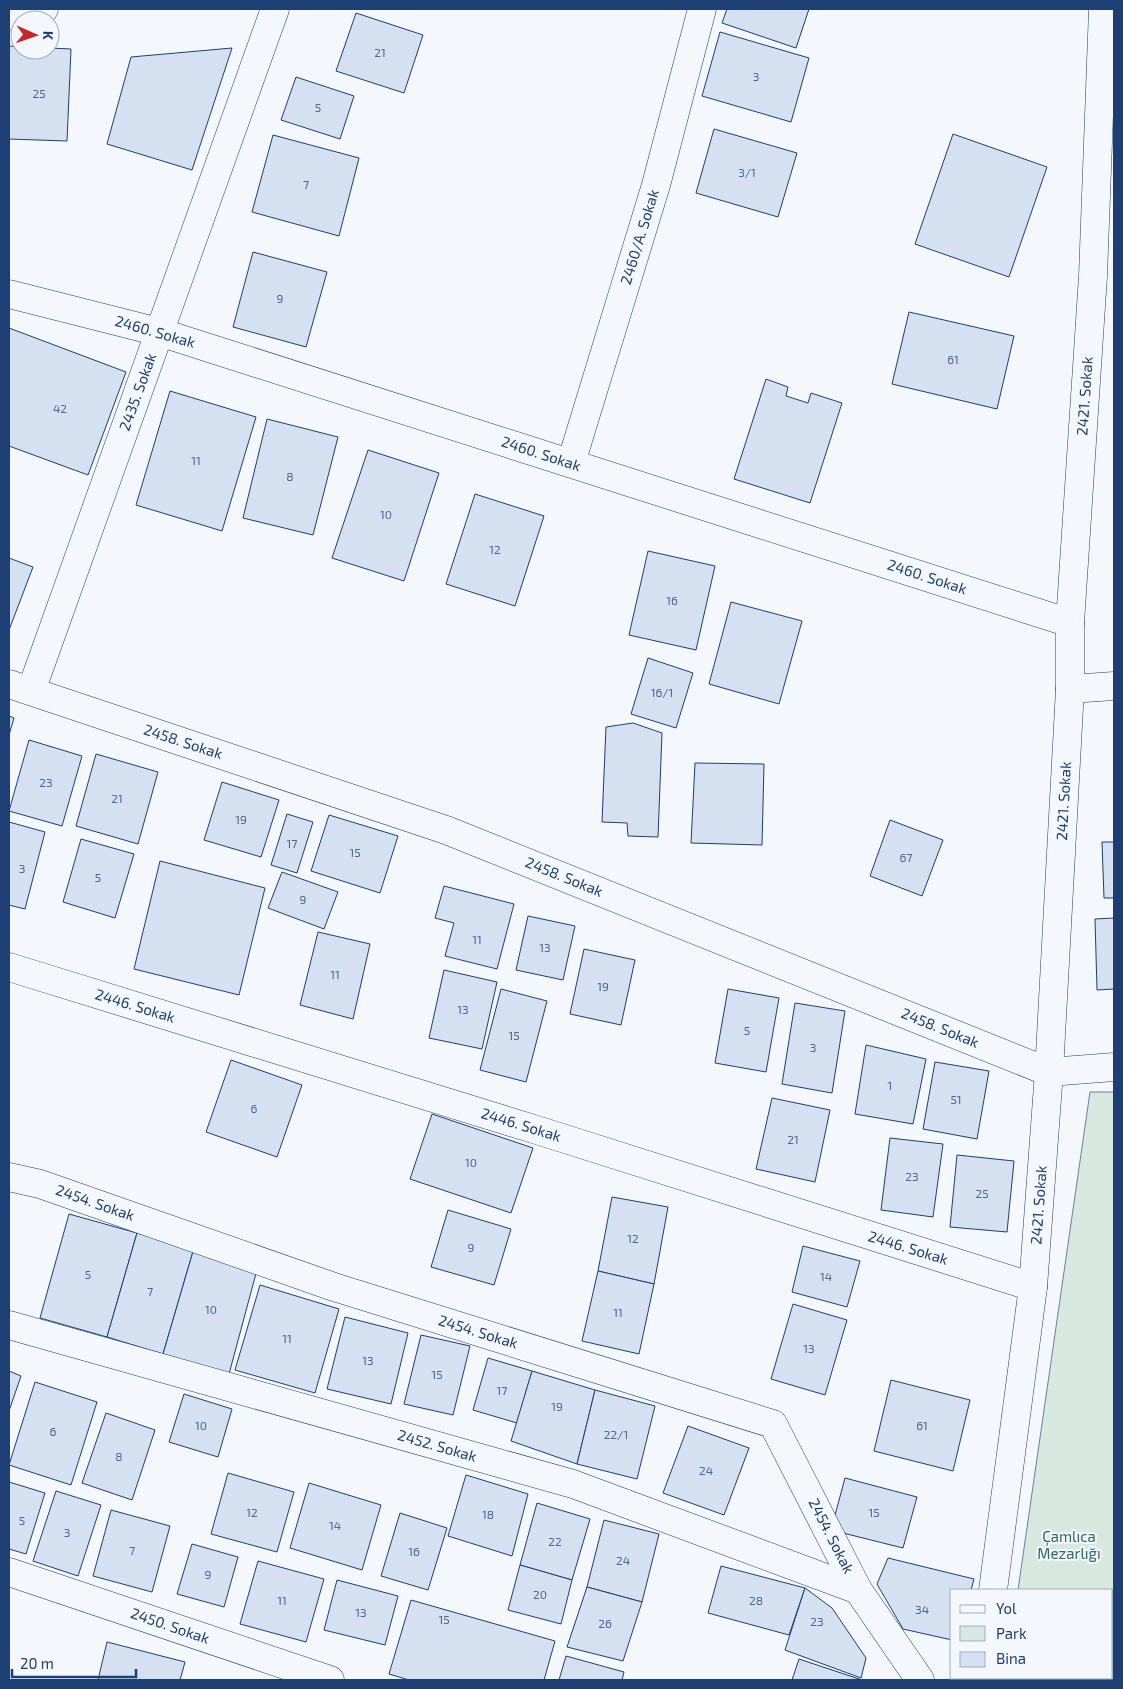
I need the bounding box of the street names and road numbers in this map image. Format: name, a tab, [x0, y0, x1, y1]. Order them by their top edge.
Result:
street label: 2460/A. Sokak	[616, 187, 662, 287]
street label: 2460. Sokak	[113, 311, 198, 351]
street label: 2435. Sokak	[115, 350, 160, 433]
street label: 2421. Sokak	[1072, 355, 1096, 436]
street label: 2460. Sokak	[499, 432, 584, 474]
street label: 2460. Sokak	[885, 555, 970, 597]
street label: 2458. Sokak	[142, 720, 225, 762]
street label: 2421. Sokak	[1052, 761, 1074, 841]
street label: 2458. Sokak	[523, 852, 606, 900]
street label: 2446. Sokak	[93, 984, 178, 1026]
street label: 2458. Sokak	[899, 1003, 982, 1051]
street label: 2446. Sokak	[479, 1103, 564, 1145]
street label: 2421. Sokak	[1026, 1164, 1050, 1245]
street label: 2454. Sokak	[54, 1180, 137, 1224]
street label: 2446. Sokak	[866, 1226, 951, 1268]
street label: 2454. Sokak	[436, 1310, 521, 1352]
street label: 2452. Sokak	[396, 1425, 479, 1465]
street label: 2454. Sokak	[805, 1495, 859, 1577]
street label: 2450. Sokak	[129, 1603, 212, 1647]

